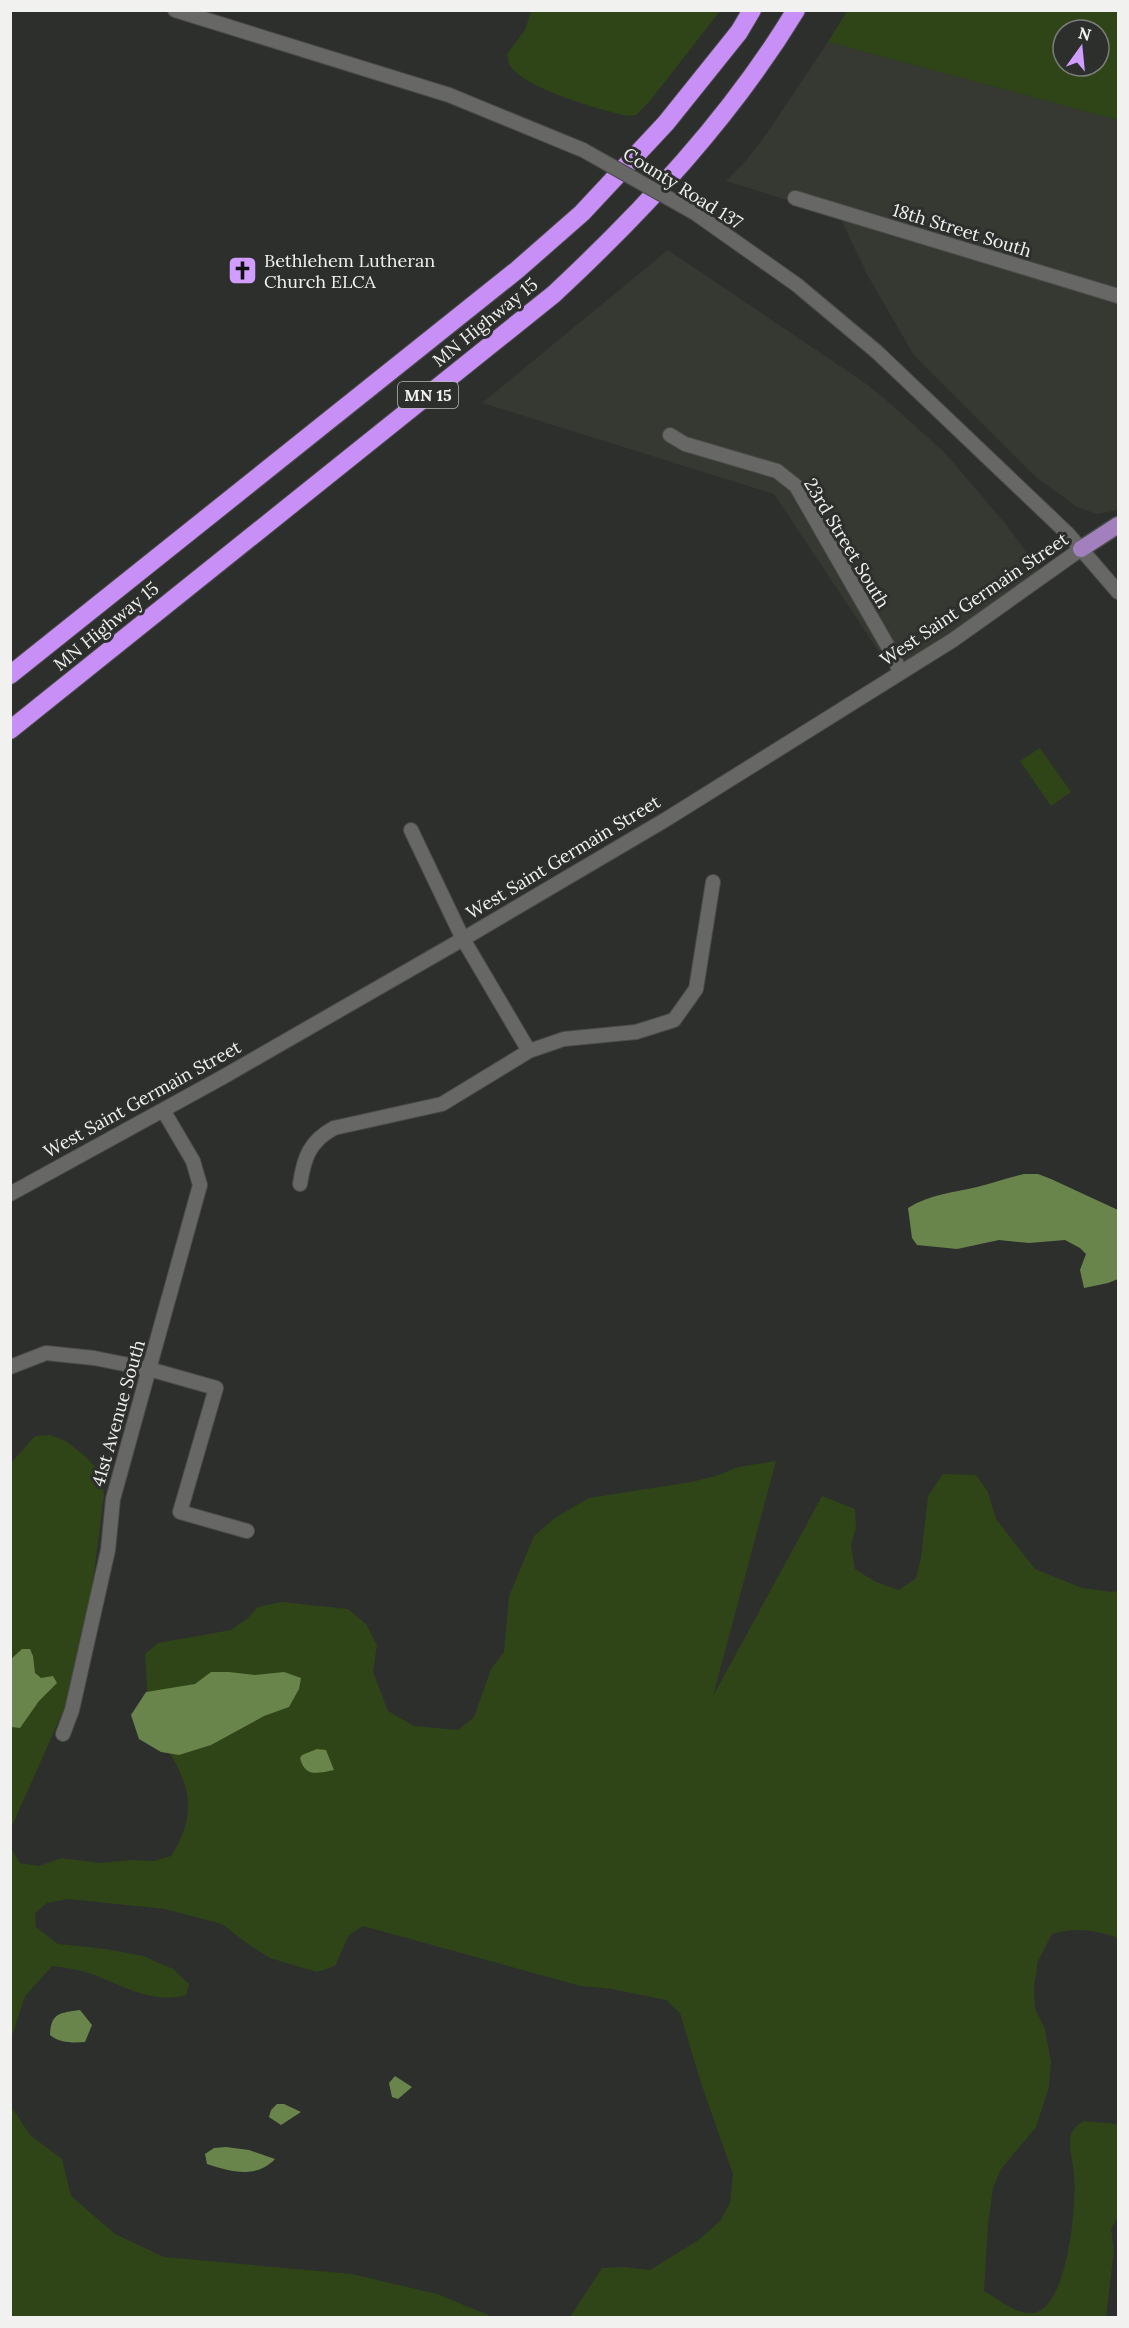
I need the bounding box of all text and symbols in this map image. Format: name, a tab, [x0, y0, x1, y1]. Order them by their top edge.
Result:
north arrow	[1051, 18, 1111, 78]
text: N	[1076, 22, 1093, 45]
street label: County Road 137	[619, 142, 747, 234]
street label: 18th Street South	[890, 198, 1034, 262]
place label: Bethlehem Lutheran Church ELCA	[264, 249, 435, 293]
church icon: Bethlehem Lutheran Church ELCA	[227, 254, 259, 286]
street label: MN Highway 15	[428, 272, 542, 372]
road number: MN 15	[398, 382, 458, 408]
street label: 23rd Street South	[799, 474, 895, 612]
street label: West Saint Germain Street	[875, 527, 1073, 671]
street label: MN Highway 15	[49, 576, 163, 676]
street label: West Saint Germain Street	[462, 790, 664, 924]
street label: West Saint Germain Street	[39, 1035, 245, 1163]
street label: 41st Avenue South	[86, 1337, 150, 1489]

